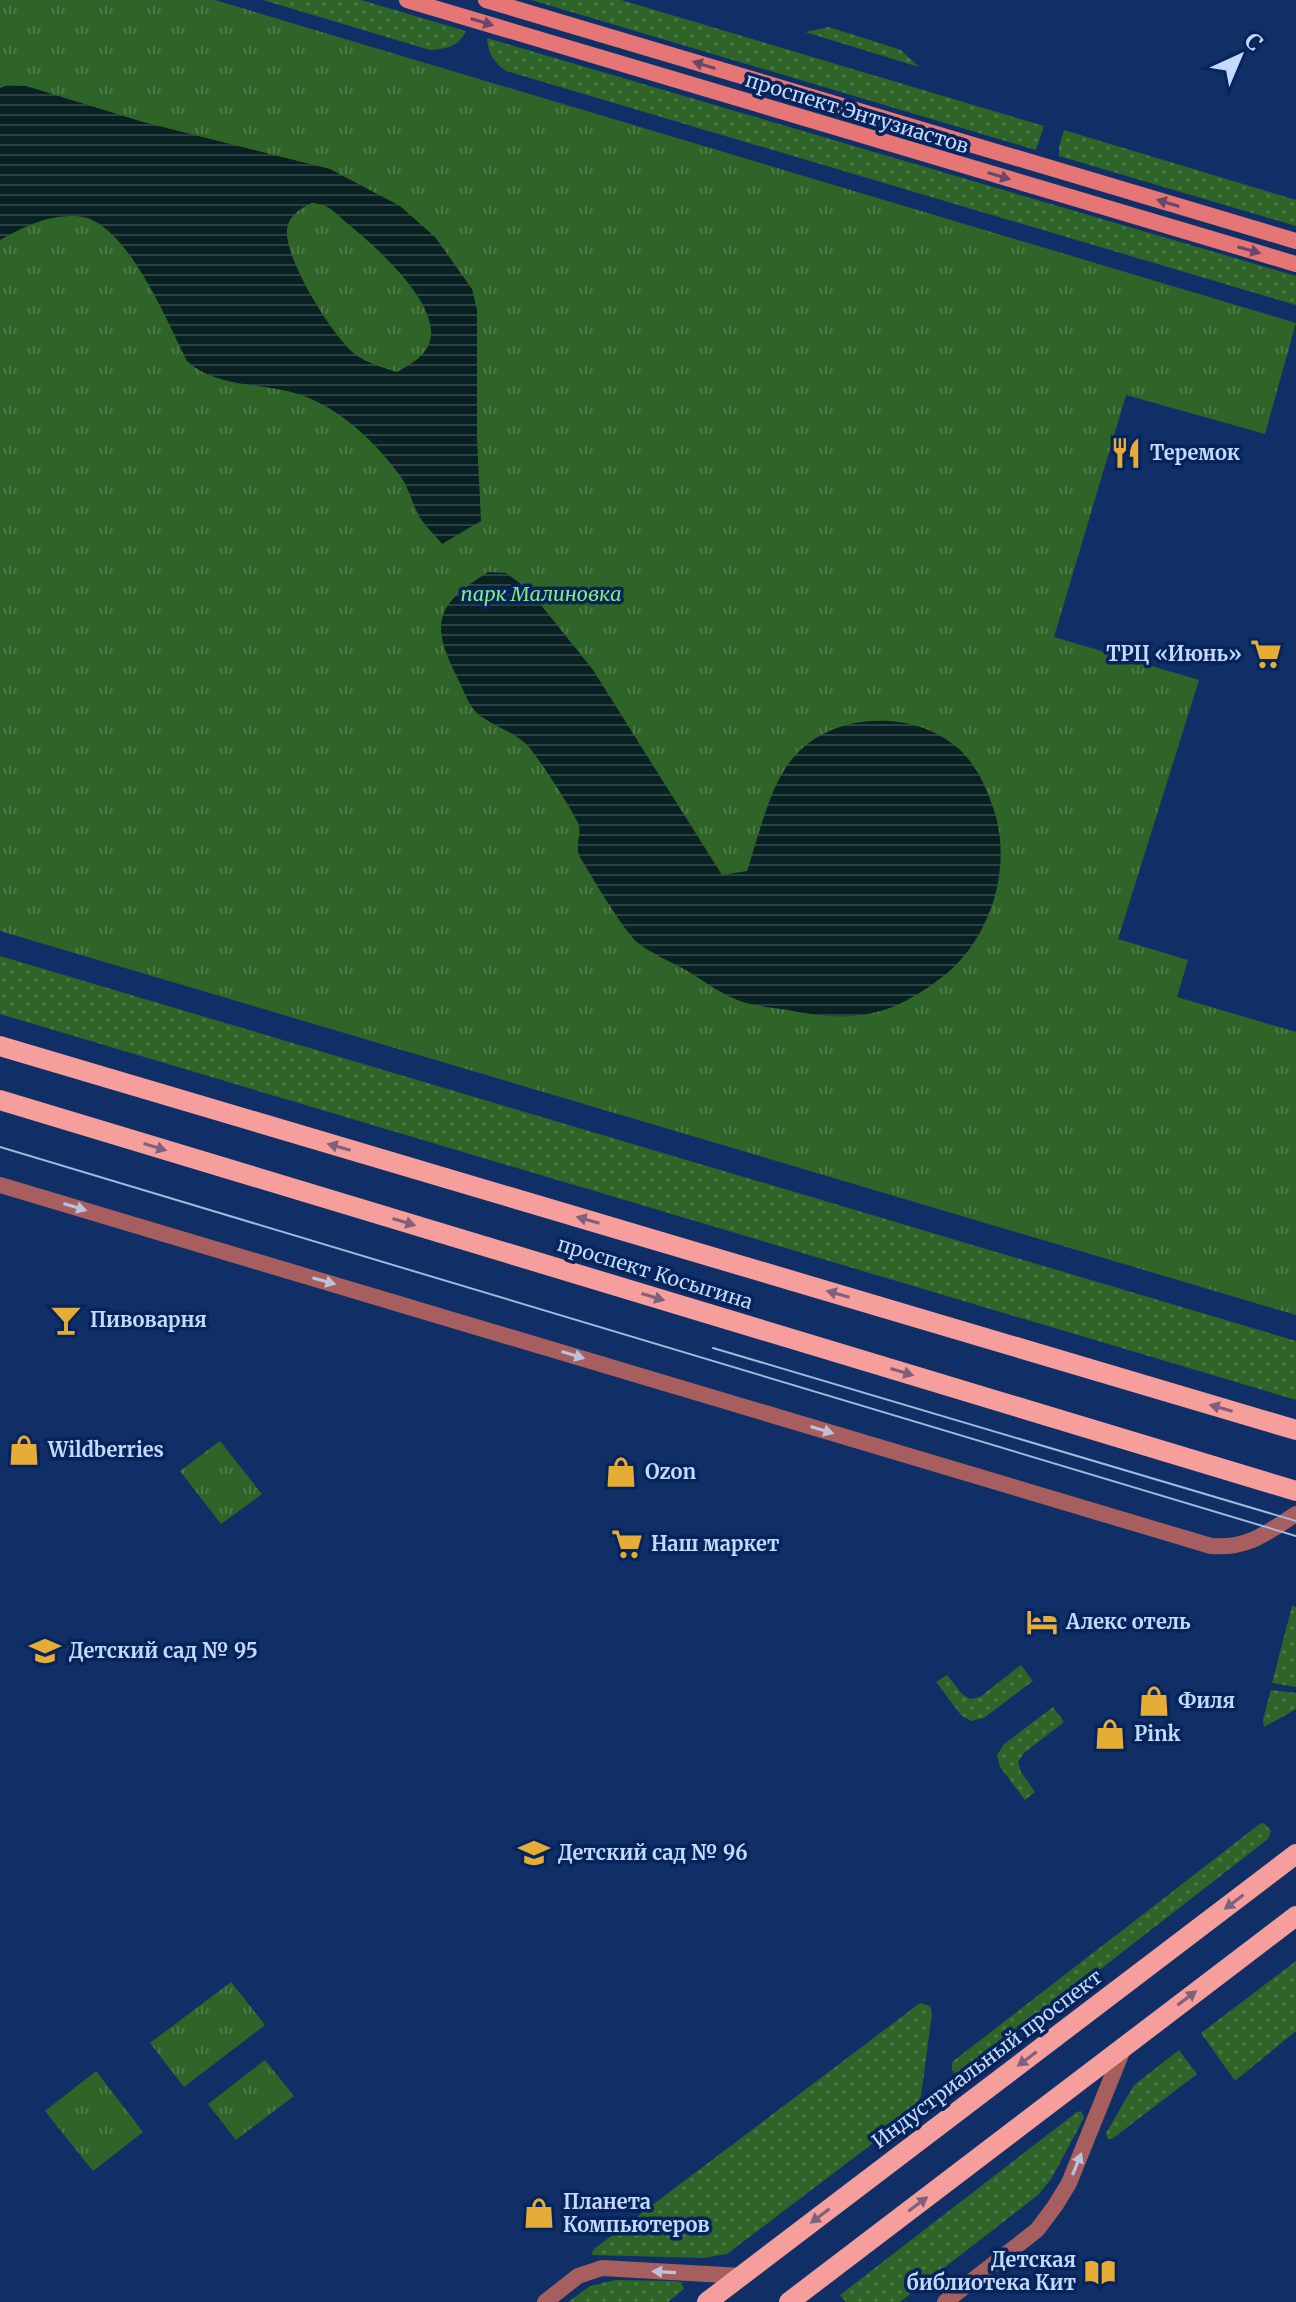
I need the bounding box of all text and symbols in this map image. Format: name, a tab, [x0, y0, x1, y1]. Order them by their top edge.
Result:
one-way arrow	[470, 16, 494, 29]
north arrow	[1200, 16, 1280, 96]
text: С	[1239, 26, 1269, 57]
one-way arrow	[691, 58, 715, 71]
street label: проспект Энтузиастов	[742, 67, 972, 159]
one-way arrow	[988, 170, 1012, 183]
one-way arrow	[1155, 196, 1179, 209]
one-way arrow	[1237, 244, 1261, 257]
restaurant icon: Теремок	[1109, 436, 1143, 470]
place label: Теремок	[1150, 440, 1241, 465]
park label: парк Малиновка	[461, 581, 621, 606]
supermarket icon: ТРЦ «Июнь»	[1249, 637, 1283, 671]
place label: ТРЦ «Июнь»	[1106, 641, 1242, 666]
one-way arrow	[327, 1140, 351, 1153]
one-way arrow	[144, 1141, 168, 1154]
one-way arrow	[63, 1201, 87, 1214]
one-way arrow	[576, 1213, 600, 1226]
one-way arrow	[392, 1216, 416, 1229]
street label: проспект Косыгина	[554, 1231, 756, 1314]
one-way arrow	[311, 1276, 336, 1288]
one-way arrow	[825, 1287, 849, 1300]
one-way arrow	[641, 1291, 665, 1304]
bar icon: Пивоварня	[49, 1303, 83, 1337]
place label: Пивоварня	[90, 1307, 207, 1332]
one-way arrow	[562, 1349, 586, 1362]
one-way arrow	[890, 1366, 914, 1379]
one-way arrow	[1209, 1401, 1233, 1414]
one-way arrow	[811, 1424, 835, 1437]
shop icon: Wildberries	[7, 1433, 41, 1467]
place label: Wildberries	[47, 1437, 164, 1462]
shop icon: Ozon	[604, 1455, 638, 1489]
place label: Ozon	[645, 1459, 696, 1484]
supermarket icon: Наш маркет	[610, 1527, 644, 1561]
place label: Наш маркет	[651, 1531, 779, 1556]
hotel icon: Алекс отель	[1025, 1605, 1059, 1639]
place label: Алекс отель	[1065, 1609, 1191, 1634]
school or university icon: Детский сад № 95	[28, 1634, 62, 1668]
place label: Детский сад № 95	[69, 1638, 258, 1663]
shop icon: Филя	[1137, 1684, 1171, 1718]
place label: Филя	[1178, 1688, 1235, 1713]
shop icon: Pink	[1093, 1717, 1127, 1751]
place label: Pink	[1134, 1721, 1181, 1746]
school or university icon: Детский сад № 96	[517, 1836, 551, 1870]
place label: Детский сад № 96	[558, 1840, 747, 1865]
one-way arrow	[1224, 1893, 1244, 1909]
street label: Индустриальный проспект	[867, 1964, 1107, 2153]
one-way arrow	[1177, 1990, 1197, 2006]
one-way arrow	[1017, 2051, 1037, 2067]
one-way arrow	[1071, 2152, 1084, 2176]
place label: Планета Компьютеров	[563, 2189, 710, 2237]
shop icon: Планета Компьютеров	[522, 2196, 556, 2230]
one-way arrow	[908, 2196, 928, 2212]
one-way arrow	[810, 2208, 830, 2224]
place label: Детская библиотека Кит	[907, 2247, 1076, 2295]
library icon: Детская библиотека Кит	[1083, 2255, 1117, 2289]
one-way arrow	[651, 2265, 676, 2278]

